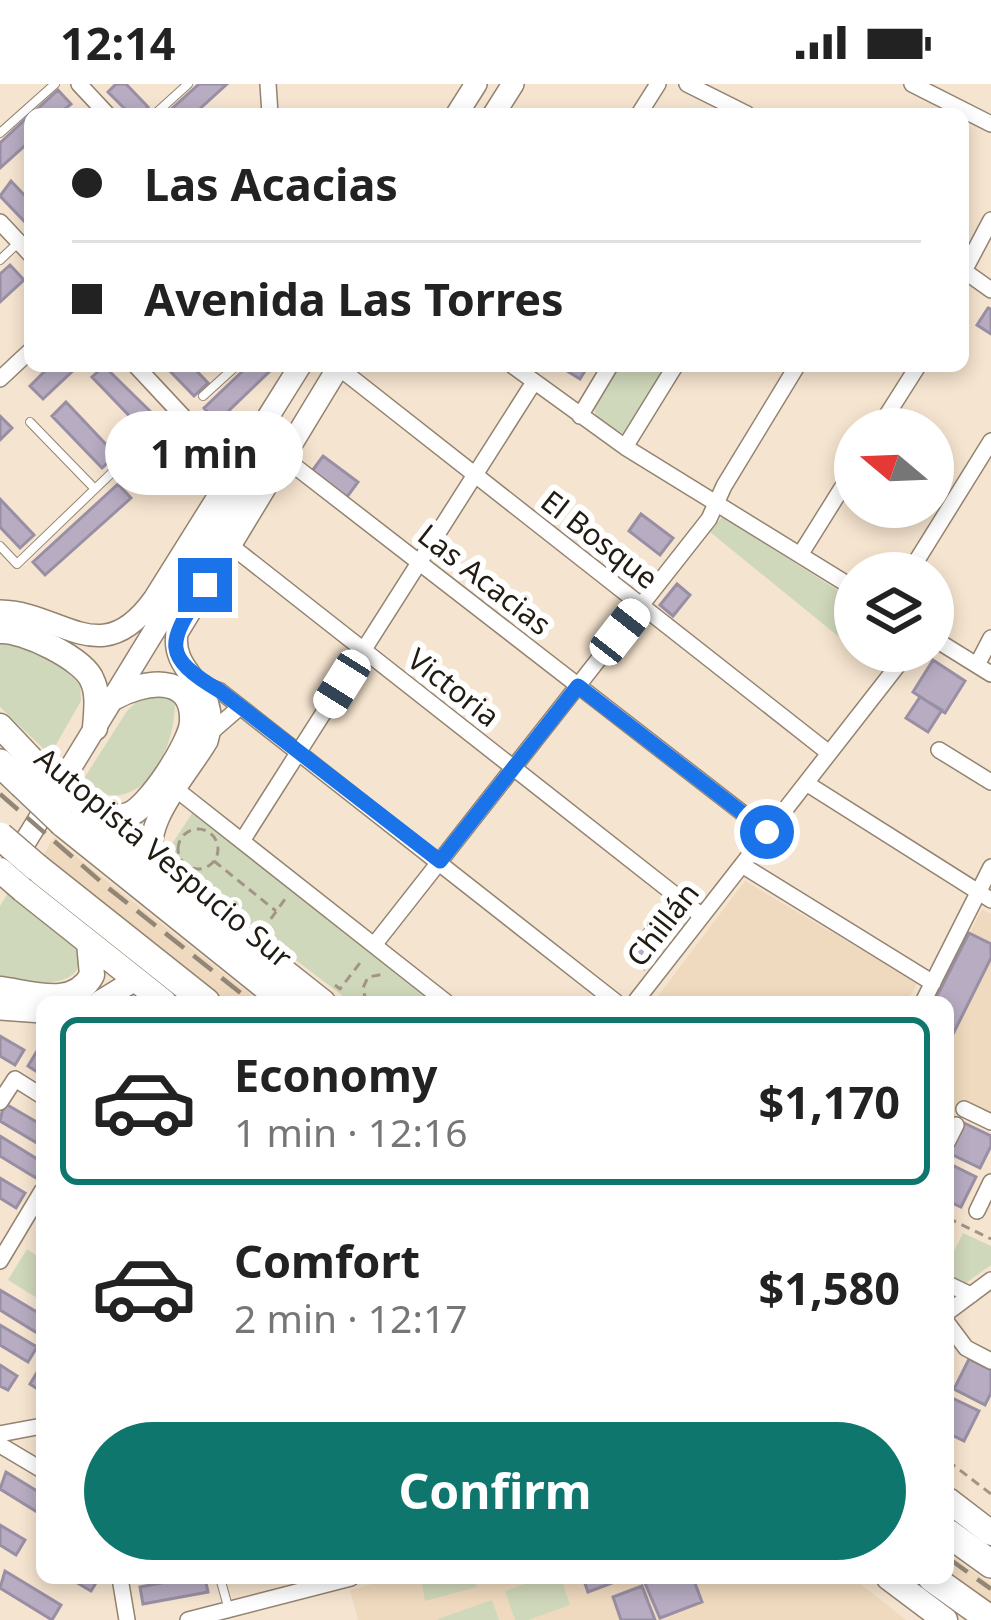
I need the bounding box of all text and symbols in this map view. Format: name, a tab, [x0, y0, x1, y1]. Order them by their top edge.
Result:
text: 12:14	[60, 12, 176, 73]
text: Las Acacias	[144, 153, 398, 214]
text: Avenida Las Torres	[144, 268, 564, 329]
north arrow	[834, 408, 954, 528]
map controls	[834, 408, 954, 672]
callout: 1 min	[106, 411, 304, 495]
text: 1 min	[150, 426, 258, 479]
street label: El Bosque	[533, 480, 667, 598]
street label: Las Acacias	[410, 514, 560, 644]
button: layers	[834, 552, 954, 672]
route end	[178, 558, 232, 612]
car	[584, 593, 656, 671]
street label: Victoria	[400, 638, 508, 736]
car	[308, 644, 376, 724]
street label: Autopista Vespucio Sur	[27, 737, 301, 977]
route start	[740, 805, 794, 859]
street label: Chillán	[616, 874, 708, 974]
text: Economy	[234, 1044, 438, 1105]
icon: car	[90, 1047, 198, 1155]
text: $1,170	[758, 1071, 900, 1132]
text: 1 min · 12:16	[234, 1105, 468, 1158]
text: Comfort	[234, 1230, 420, 1291]
icon: car	[90, 1233, 198, 1341]
text: $1,580	[758, 1257, 900, 1318]
text: 2 min · 12:17	[234, 1291, 468, 1344]
button: Confirm	[84, 1422, 906, 1560]

